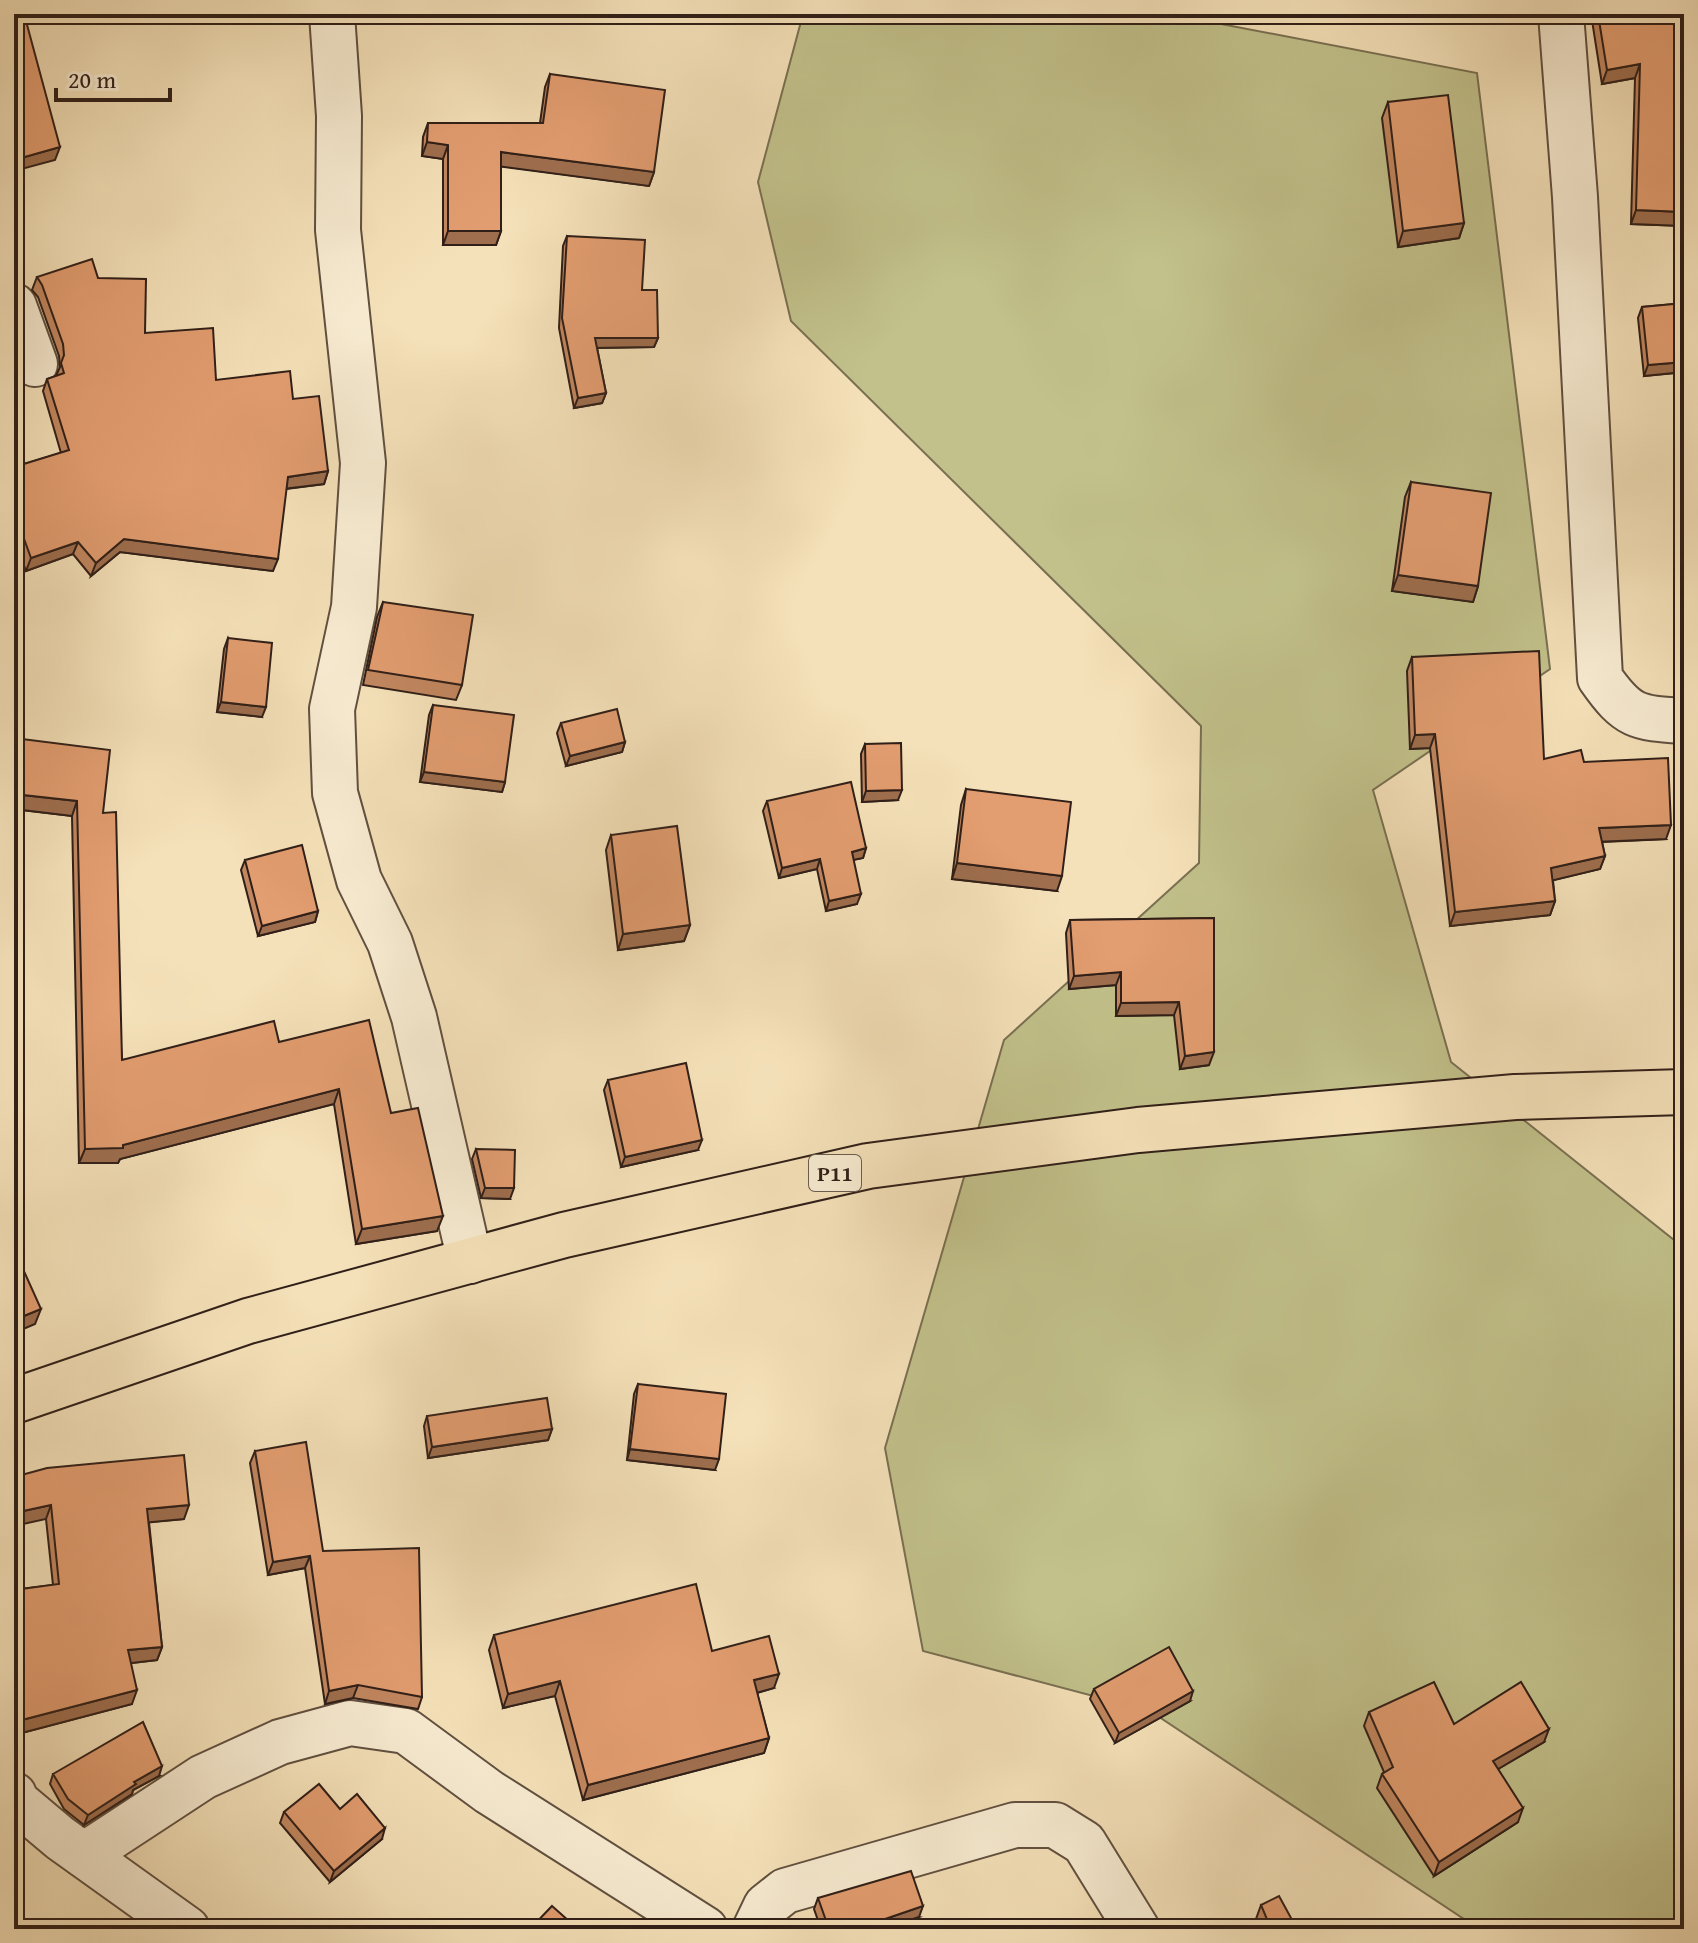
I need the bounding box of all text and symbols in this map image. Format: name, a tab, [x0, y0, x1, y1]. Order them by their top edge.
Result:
scale bar	[56, 52, 170, 102]
text: 20 m	[68, 62, 116, 97]
road number: P11	[809, 1155, 861, 1191]

